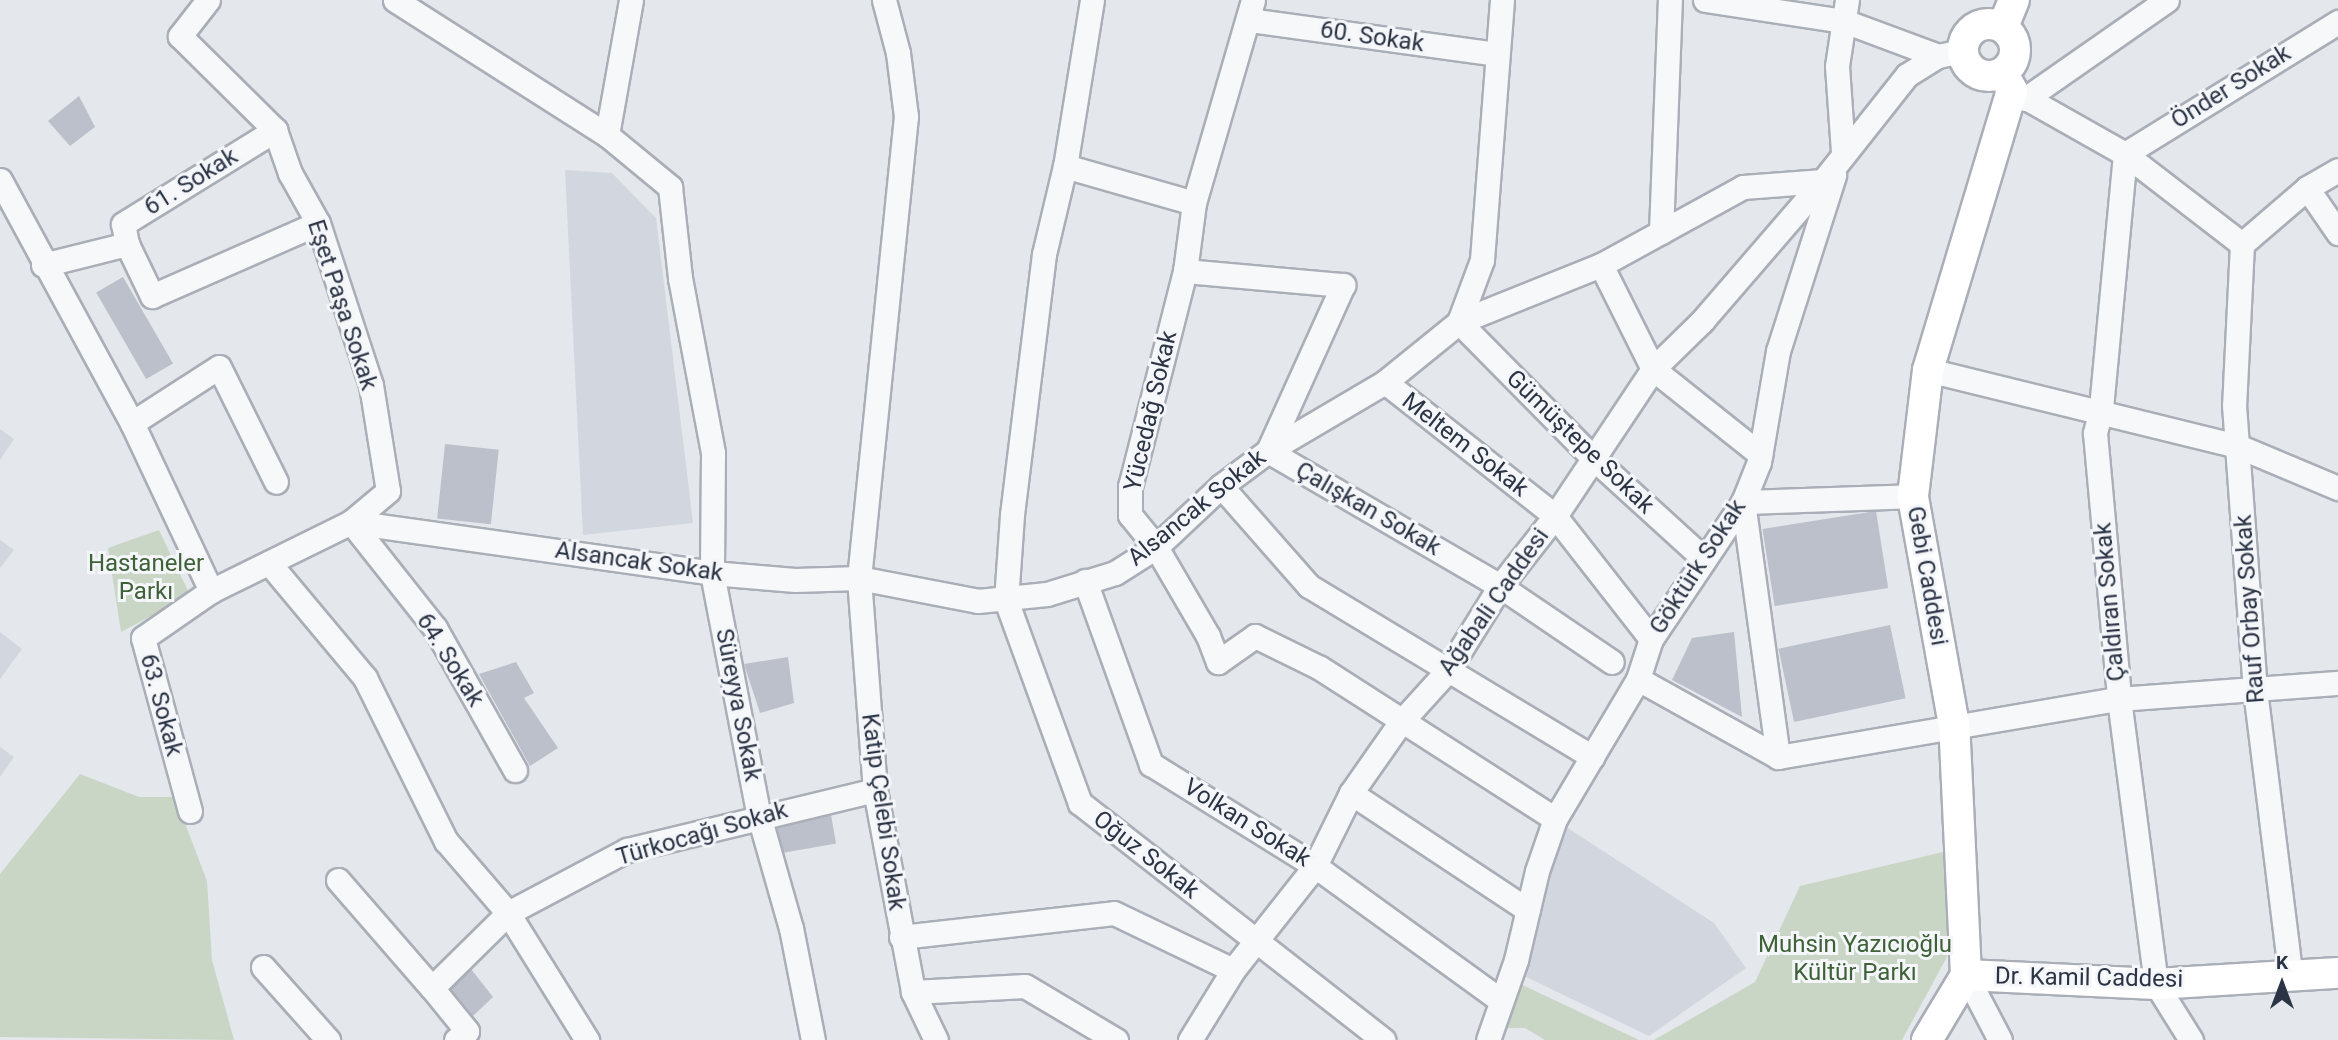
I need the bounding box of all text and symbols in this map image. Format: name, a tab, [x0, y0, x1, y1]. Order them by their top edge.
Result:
street label: 60. Sokak	[1318, 15, 1426, 59]
street label: Önder Sokak	[2166, 39, 2296, 135]
street label: 61. Sokak	[139, 142, 243, 222]
street label: Eşet Paşa Sokak	[301, 216, 383, 394]
street label: Yücedağ Sokak	[1119, 328, 1183, 494]
street label: Gümüştepe Sokak	[1500, 364, 1660, 520]
street label: Meltem Sokak	[1396, 387, 1534, 503]
street label: Alsancak Sokak	[1122, 444, 1272, 572]
street label: Çalışkan Sokak	[1290, 456, 1446, 562]
street label: Göktürk Sokak	[1644, 494, 1752, 640]
street label: Gebi Caddesi	[1901, 504, 1953, 648]
street label: Rauf Orbay Sokak	[2229, 514, 2271, 704]
street label: Çaldıran Sokak	[2089, 521, 2131, 683]
street label: Ağabali Caddesi	[1433, 523, 1555, 681]
street label: Alsancak Sokak	[553, 536, 725, 588]
park label: Hastaneler Parkı	[88, 550, 204, 606]
street label: 64. Sokak	[410, 608, 490, 712]
street label: Süreyya Sokak	[709, 626, 767, 784]
street label: 63. Sokak	[134, 651, 188, 759]
street label: Katip Çelebi Sokak	[855, 712, 911, 912]
street label: Volkan Sokak	[1178, 773, 1316, 873]
street label: Türkocağı Sokak	[613, 796, 791, 872]
street label: Oğuz Sokak	[1087, 805, 1205, 905]
park label: Muhsin Yazıcıoğlu Kültür Parkı	[1758, 931, 1952, 987]
north arrow	[2247, 949, 2317, 1019]
text: K	[2276, 951, 2288, 974]
street label: Dr. Kamil Caddesi	[1995, 962, 2183, 994]

